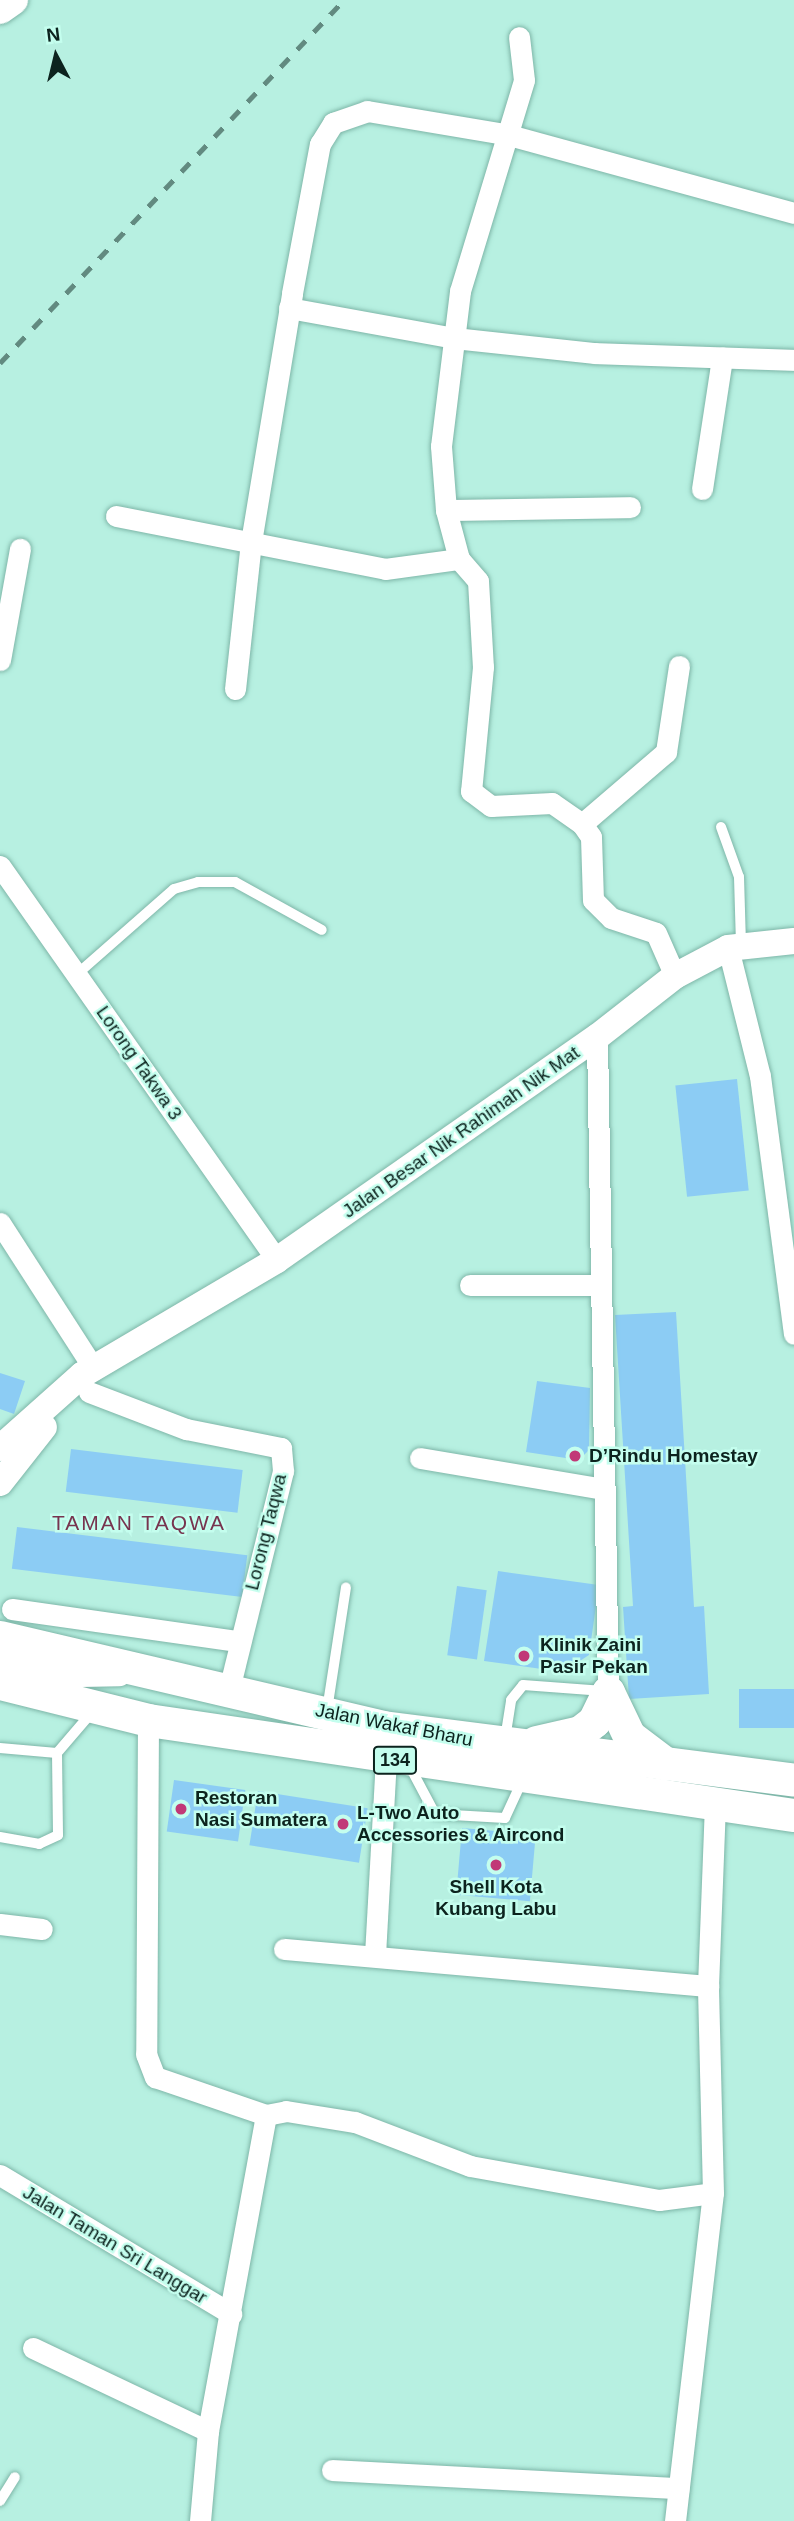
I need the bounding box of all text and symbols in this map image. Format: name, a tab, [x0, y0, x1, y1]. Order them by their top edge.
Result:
north arrow	[21, 21, 91, 91]
text: N	[45, 23, 61, 46]
street label: Lorong Takwa 3	[91, 1002, 187, 1124]
street label: Jalan Besar Nik Rahimah Nik Mat	[338, 1041, 584, 1223]
place label: D’Rindu Homestay	[589, 1445, 758, 1467]
marker: D’Rindu Homestay	[567, 1448, 583, 1464]
street label: Lorong Taqwa	[241, 1471, 291, 1593]
district label: TAMAN TAQWA	[53, 1510, 225, 1536]
place label: Klinik Zaini Pasir Pekan	[540, 1634, 648, 1678]
marker: Klinik Zaini Pasir Pekan	[514, 1646, 534, 1666]
street label: Jalan Wakaf Bharu	[313, 1699, 475, 1751]
road number: 134	[372, 1745, 418, 1774]
place label: Restoran Nasi Sumatera	[195, 1787, 327, 1831]
marker: Restoran Nasi Sumatera	[173, 1801, 189, 1817]
place label: L-Two Auto Accessories & Aircond	[357, 1802, 565, 1846]
marker: L-Two Auto Accessories & Aircond	[335, 1816, 351, 1832]
marker: Shell Kota Kubang Labu	[488, 1857, 504, 1873]
place label: Shell Kota Kubang Labu	[435, 1876, 557, 1920]
street label: Jalan Taman Sri Langgar	[19, 2181, 211, 2309]

